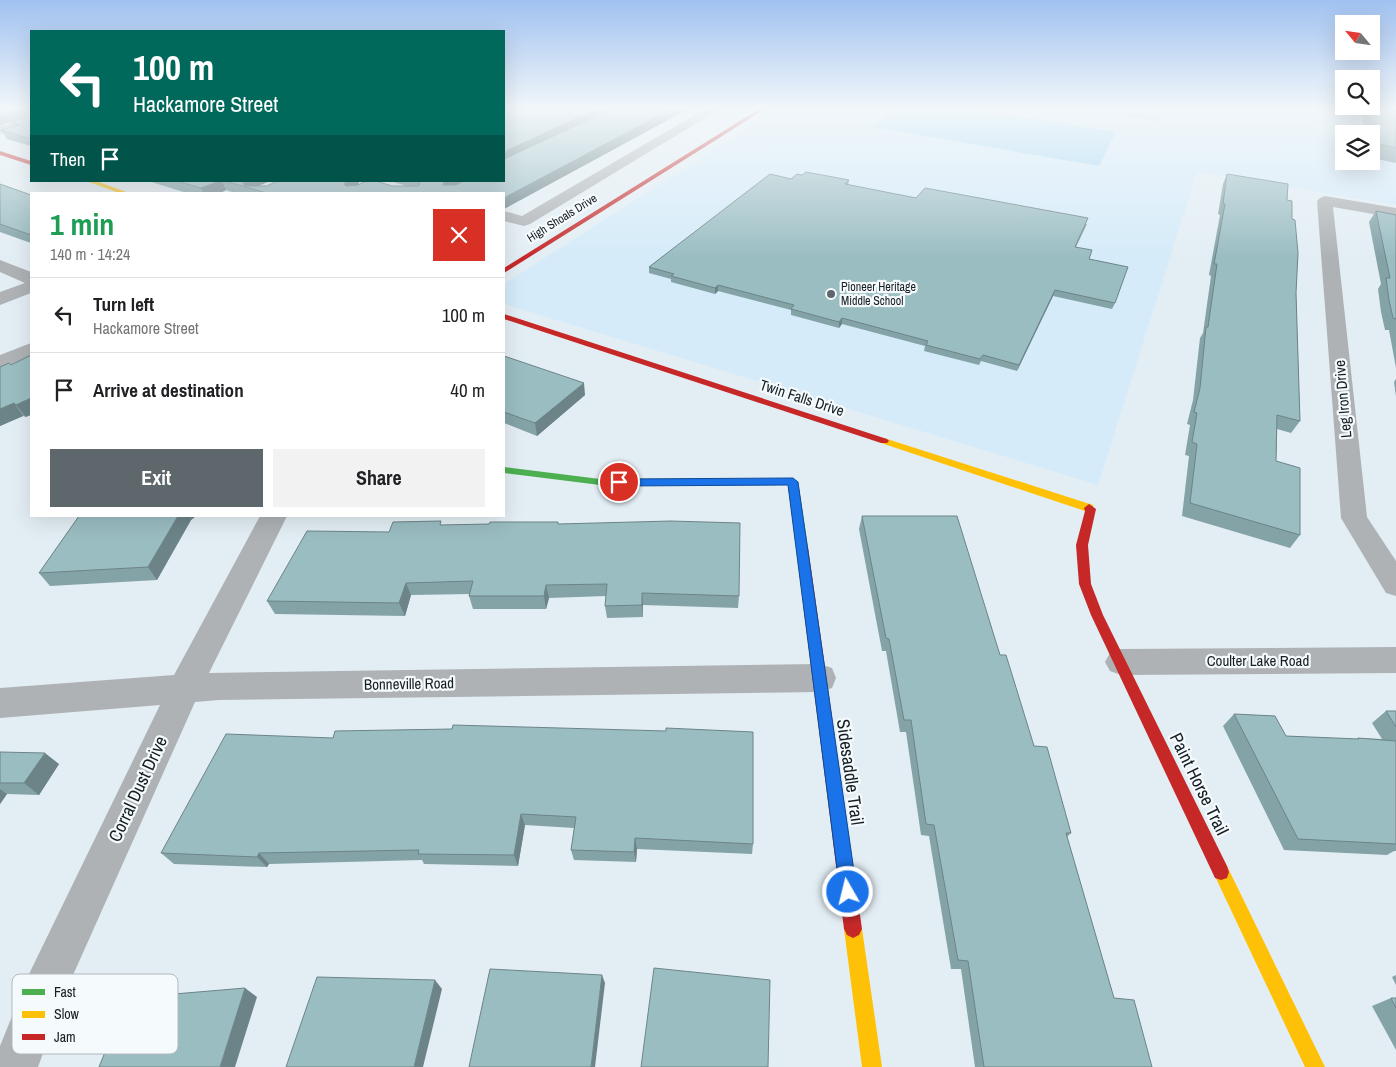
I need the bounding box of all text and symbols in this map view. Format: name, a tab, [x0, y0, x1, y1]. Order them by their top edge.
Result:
north arrow	[1335, 15, 1380, 60]
map controls	[1335, 15, 1380, 170]
text: 100 m	[133, 44, 214, 91]
icon: left	[50, 50, 115, 115]
button: search	[1335, 70, 1380, 115]
text: Hackamore Street	[133, 89, 278, 119]
button: layers	[1335, 125, 1380, 170]
icon: arrive	[96, 145, 124, 173]
text: Then	[50, 146, 86, 172]
street label: High Shoals Drive	[524, 190, 600, 246]
text: 1 min	[50, 204, 114, 244]
button: close	[433, 209, 485, 261]
text: 140 m · 14:24	[50, 243, 130, 265]
place label: Pioneer Heritage Middle School	[841, 279, 916, 309]
marker: Pioneer Heritage Middle School	[825, 288, 837, 300]
text: Turn left	[93, 291, 154, 317]
icon: left	[50, 301, 78, 329]
text: 100 m	[442, 302, 485, 328]
text: Hackamore Street	[93, 317, 199, 339]
street label: Leg Iron Drive	[1329, 359, 1356, 439]
street label: Twin Falls Drive	[757, 374, 847, 421]
icon: arrive	[50, 376, 78, 404]
text: Arrive at destination	[93, 377, 244, 403]
text: 40 m	[450, 377, 485, 403]
button: Exit	[50, 449, 263, 507]
button: Share	[273, 449, 485, 507]
pin	[598, 461, 640, 503]
icon: arrive	[605, 468, 633, 496]
street label: Coulter Lake Road	[1207, 650, 1309, 671]
street label: Bonneville Road	[364, 672, 454, 695]
street label: Sidesaddle Trail	[831, 717, 870, 826]
street label: Paint Horse Trail	[1164, 729, 1235, 839]
street label: Corral Dust Drive	[102, 732, 173, 846]
position arrow	[821, 865, 873, 917]
legend	[12, 974, 178, 1054]
text: Fast	[54, 983, 76, 1001]
text: Slow	[54, 1005, 80, 1023]
text: Jam	[54, 1028, 76, 1046]

